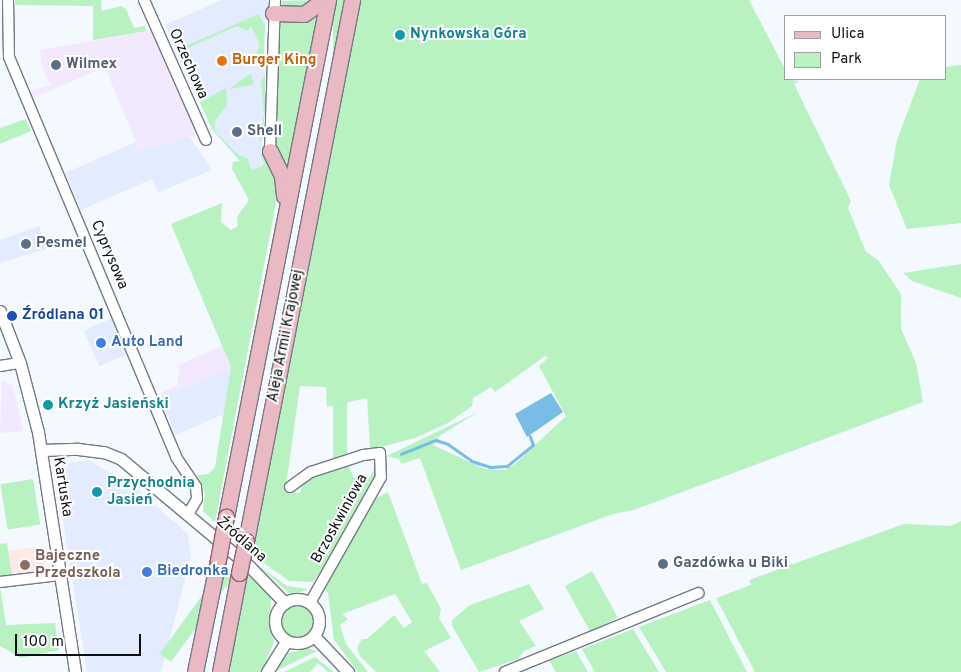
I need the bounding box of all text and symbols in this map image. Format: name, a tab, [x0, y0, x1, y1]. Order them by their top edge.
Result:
legend	[784, 15, 946, 80]
text: Ulica	[831, 25, 864, 44]
street label: Orzechowa	[164, 26, 212, 102]
place label: Nynkowska Góra	[410, 26, 527, 44]
marker: Nynkowska Góra	[394, 29, 406, 41]
text: Park	[831, 50, 862, 69]
place label: Burger King	[232, 52, 317, 70]
marker: Burger King	[216, 55, 228, 67]
place label: Wilmex	[66, 56, 117, 74]
marker: Wilmex	[50, 59, 62, 71]
place label: Shell	[247, 123, 282, 141]
marker: Shell	[231, 126, 243, 138]
street label: Cyprysowa	[86, 218, 132, 292]
place label: Pesmel	[36, 235, 87, 253]
marker: Pesmel	[20, 238, 32, 250]
street label: Aleja Armii Krajowej	[264, 268, 308, 404]
place label: Źródlana 01	[22, 307, 104, 325]
marker: Źródlana 01	[6, 310, 18, 322]
place label: Auto Land	[111, 334, 183, 352]
marker: Auto Land	[95, 337, 107, 349]
place label: Krzyż Jasieński	[58, 396, 169, 414]
marker: Krzyż Jasieński	[42, 399, 54, 411]
street label: Kartuska	[48, 456, 76, 518]
street label: Brzoskwiniowa	[308, 471, 372, 567]
place label: Przychodnia Jasień	[107, 474, 195, 509]
marker: Przychodnia Jasień	[91, 486, 103, 498]
street label: Źródlana	[212, 513, 270, 567]
place label: Bajeczne Przedszkola	[35, 547, 121, 582]
place label: Gazdówka u Biki	[673, 555, 788, 573]
marker: Gazdówka u Biki	[657, 558, 669, 570]
marker: Bajeczne Przedszkola	[19, 559, 31, 571]
place label: Biedronka	[157, 563, 229, 581]
marker: Biedronka	[141, 566, 153, 578]
scale bar	[18, 624, 144, 656]
text: 100 m	[23, 633, 64, 652]

